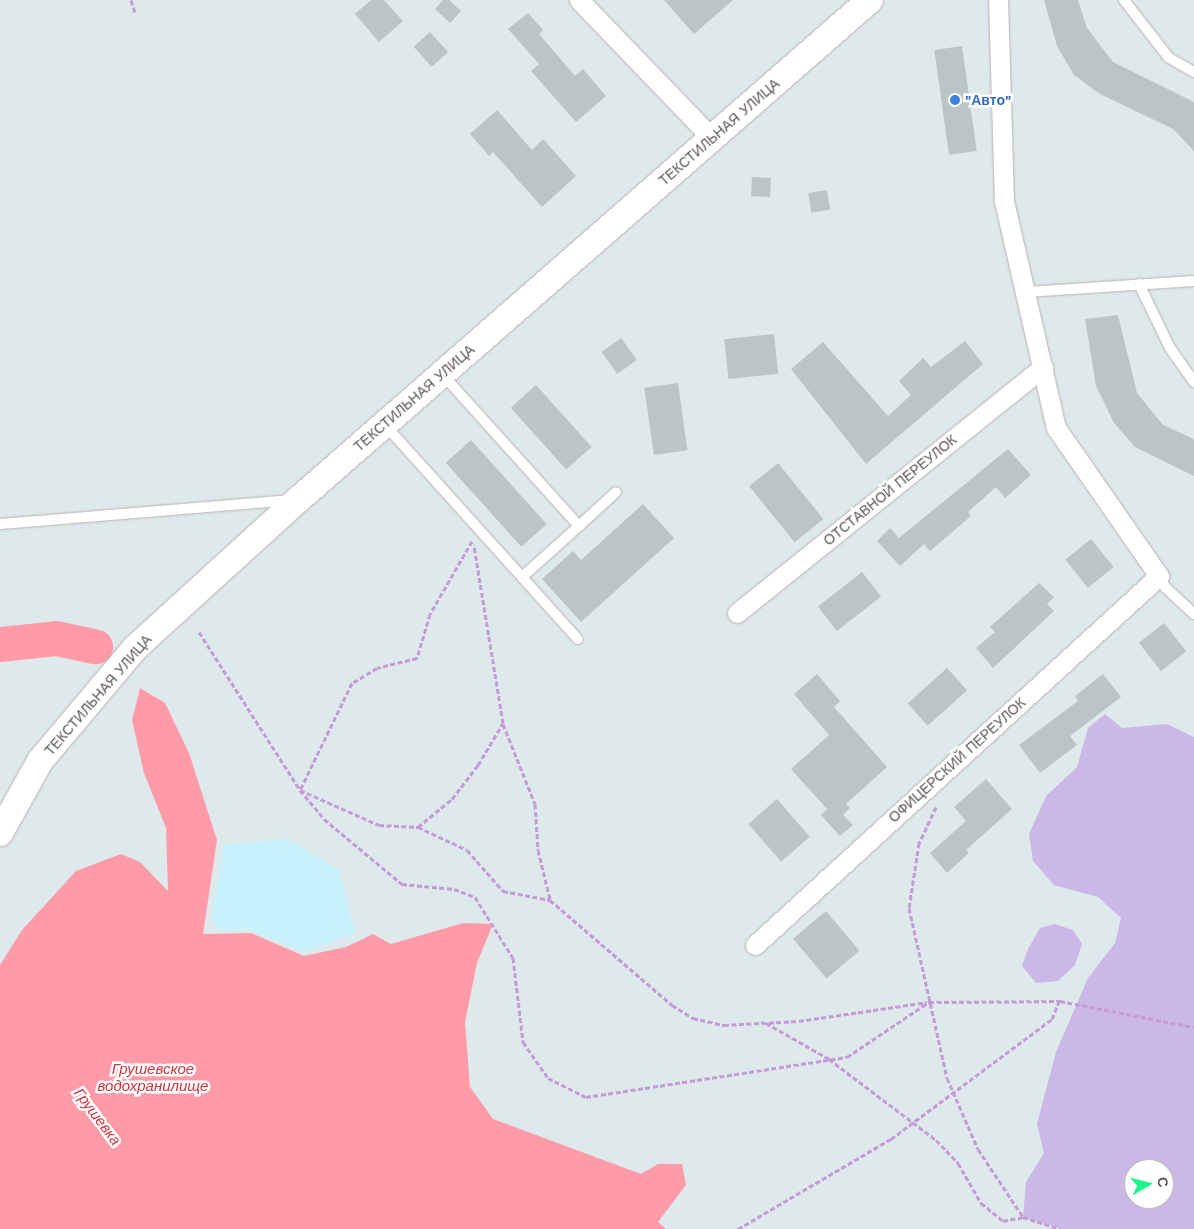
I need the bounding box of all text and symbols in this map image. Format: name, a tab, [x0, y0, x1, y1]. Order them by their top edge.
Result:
street label: ТЕКСТИЛЬНАЯ УЛИЦА	[655, 75, 783, 189]
place label: "Авто"	[965, 92, 1011, 108]
marker: "Авто"	[949, 94, 961, 106]
street label: ТЕКСТИЛЬНАЯ УЛИЦА	[350, 341, 478, 455]
street label: ОТСТАВНОЙ ПЕРЕУЛОК	[820, 431, 960, 549]
street label: ТЕКСТИЛЬНАЯ УЛИЦА	[41, 631, 155, 759]
street label: ОФИЦЕРСКИЙ ПЕРЕУЛОК	[885, 694, 1029, 826]
water label: Грушевское водохранилище	[98, 1060, 208, 1095]
water label: Грушевка	[70, 1085, 124, 1149]
north arrow	[1124, 1159, 1174, 1209]
text: С	[1154, 1176, 1171, 1188]

